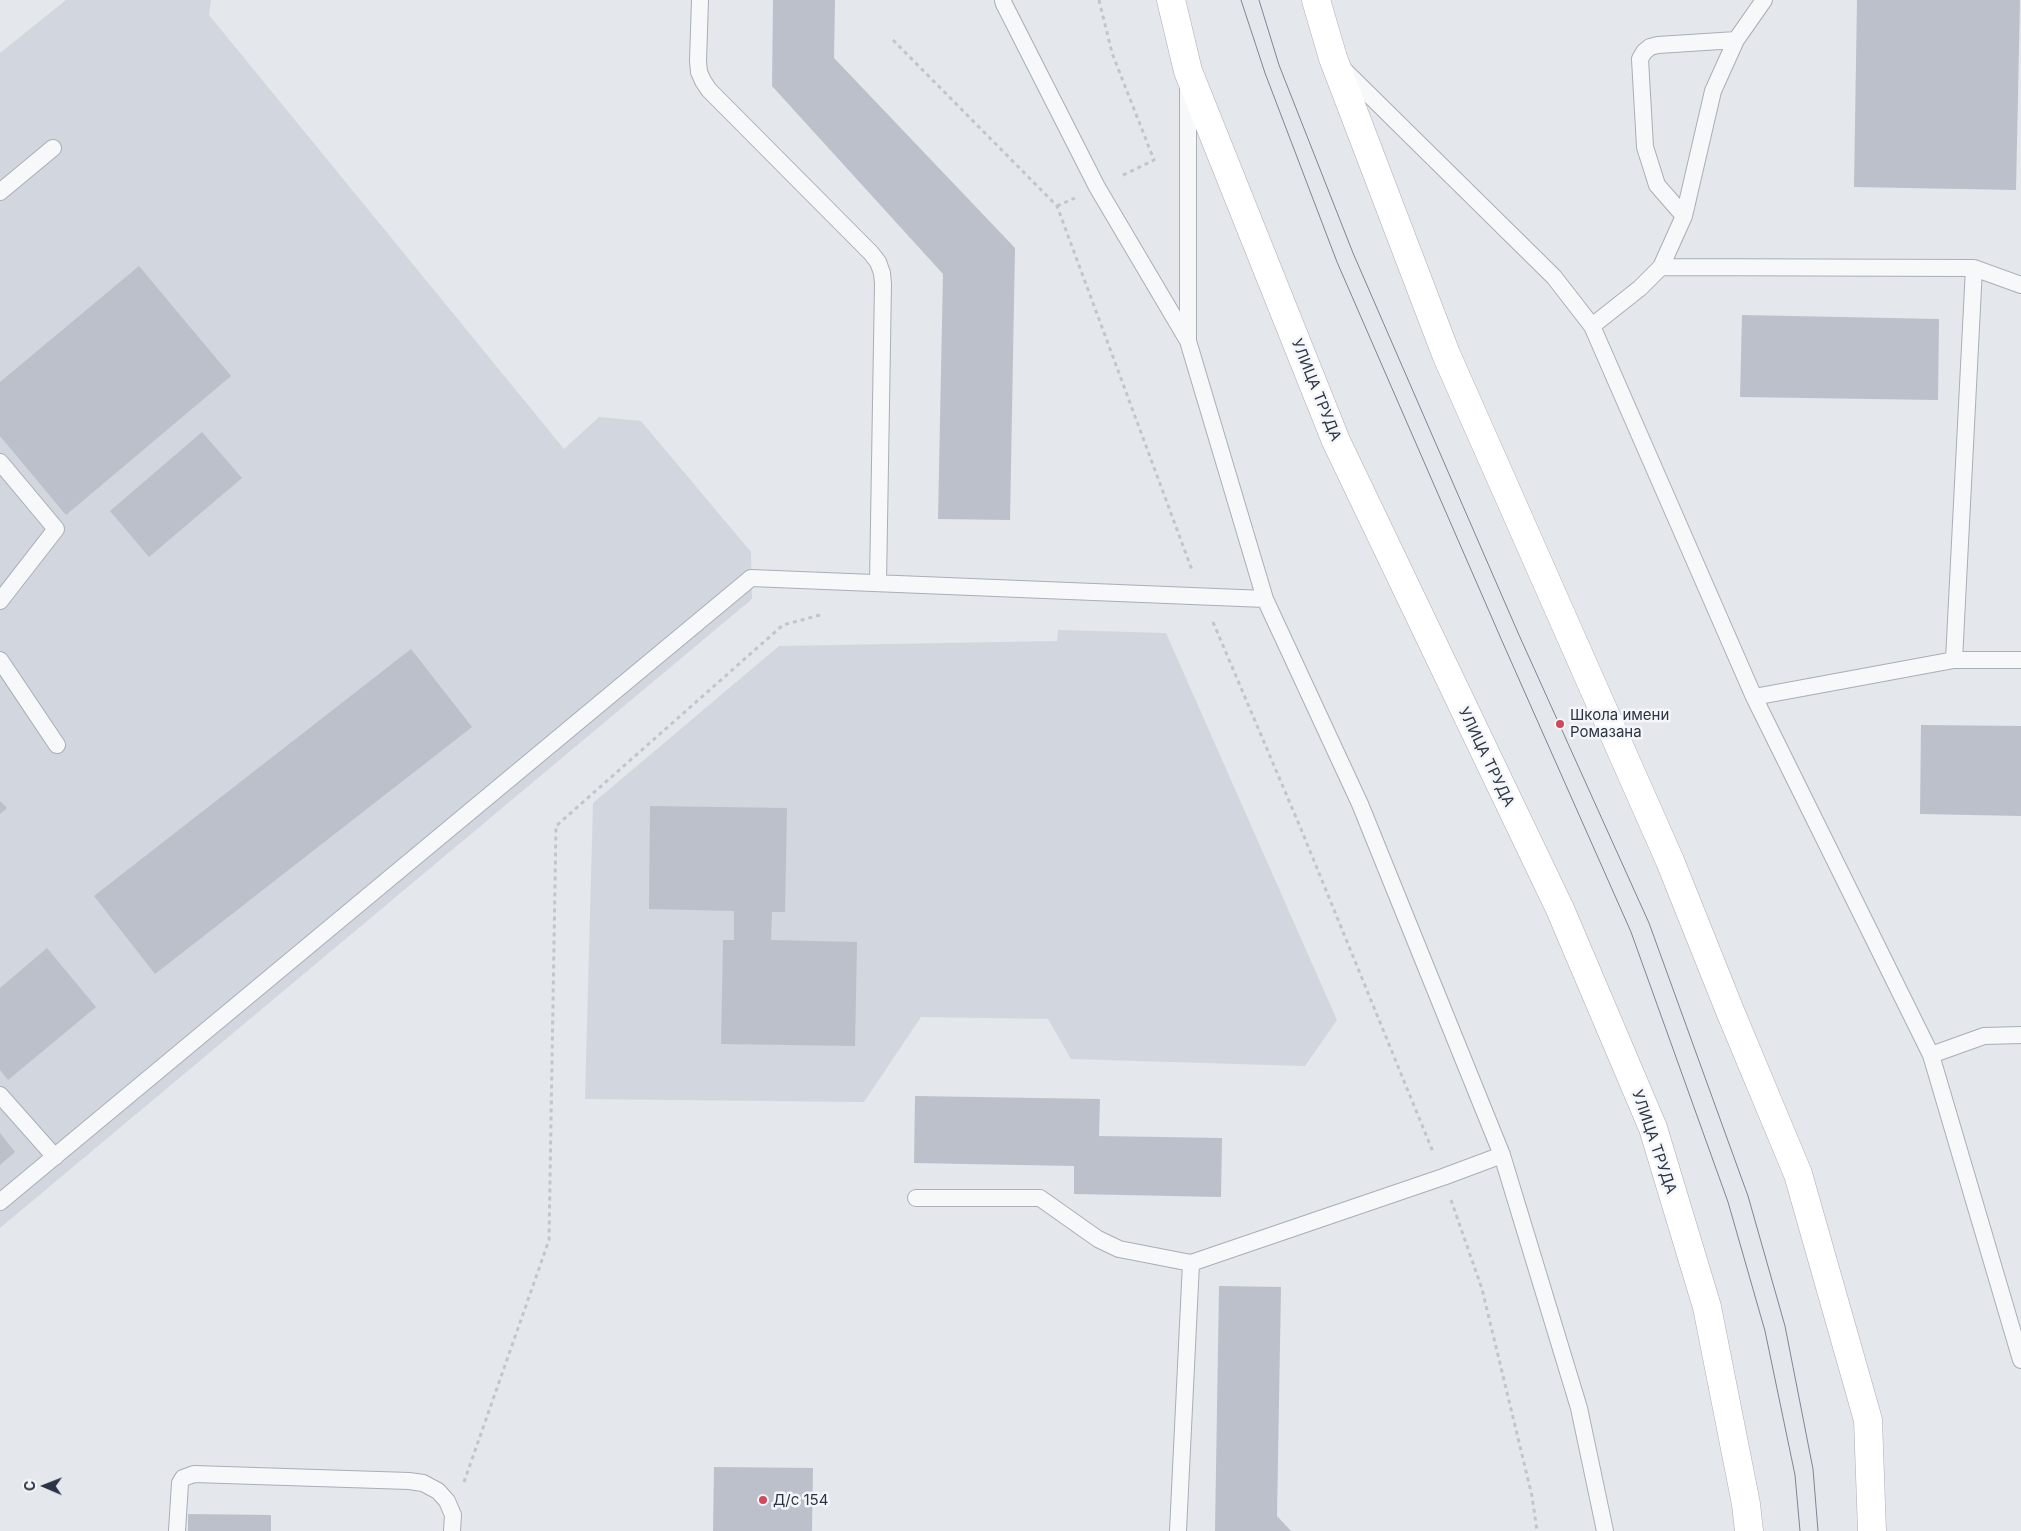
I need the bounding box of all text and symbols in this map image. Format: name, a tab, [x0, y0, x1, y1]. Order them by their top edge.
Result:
street label: УЛИЦА ТРУДА	[1287, 336, 1345, 444]
street label: УЛИЦА ТРУДА	[1454, 704, 1518, 810]
place label: Школа имени Ромазана	[1570, 706, 1669, 741]
marker: Школа имени Ромазана	[1554, 718, 1566, 730]
street label: УЛИЦА ТРУДА	[1628, 1088, 1680, 1196]
north arrow	[20, 1461, 70, 1511]
text: С	[21, 1480, 38, 1491]
place label: Д/с 154	[773, 1491, 828, 1509]
marker: Д/с 154	[757, 1494, 769, 1506]

